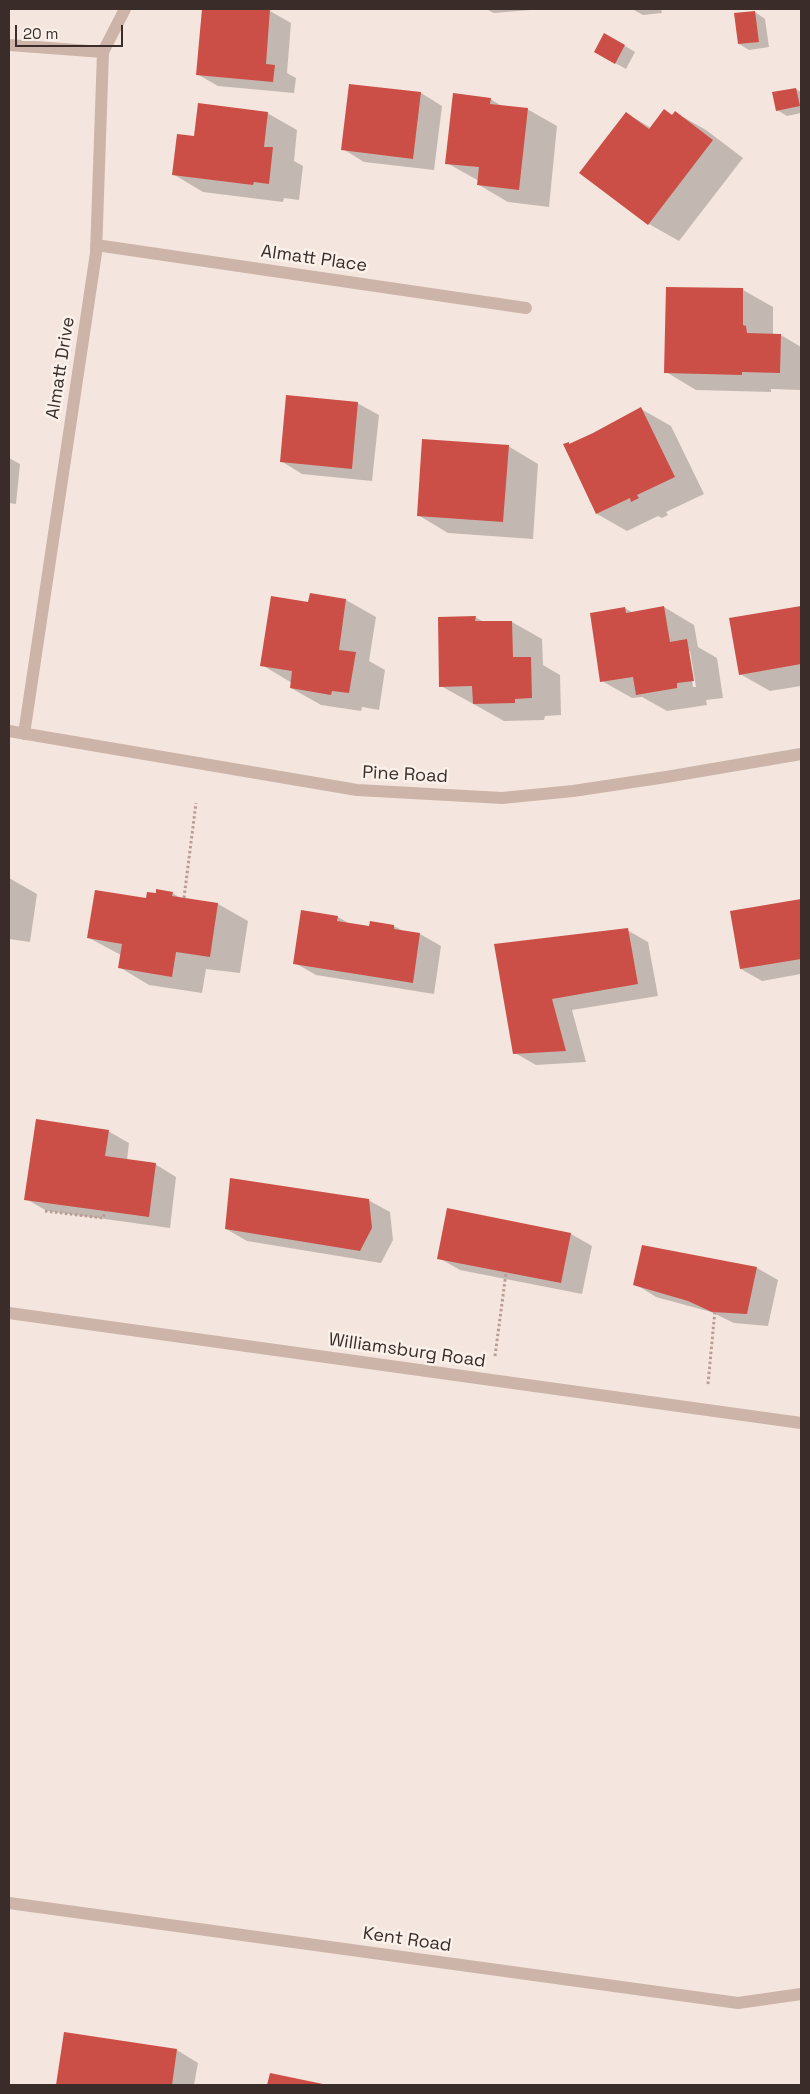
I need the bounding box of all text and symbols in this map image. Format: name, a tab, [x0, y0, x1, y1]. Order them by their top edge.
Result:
scale bar	[18, 15, 125, 47]
text: 20 m	[23, 24, 58, 43]
street label: Almatt Place	[259, 241, 369, 277]
street label: Almatt Drive	[42, 315, 80, 421]
street label: Pine Road	[362, 762, 448, 788]
street label: Williamsburg Road	[327, 1329, 487, 1373]
street label: Kent Road	[361, 1923, 453, 1957]

